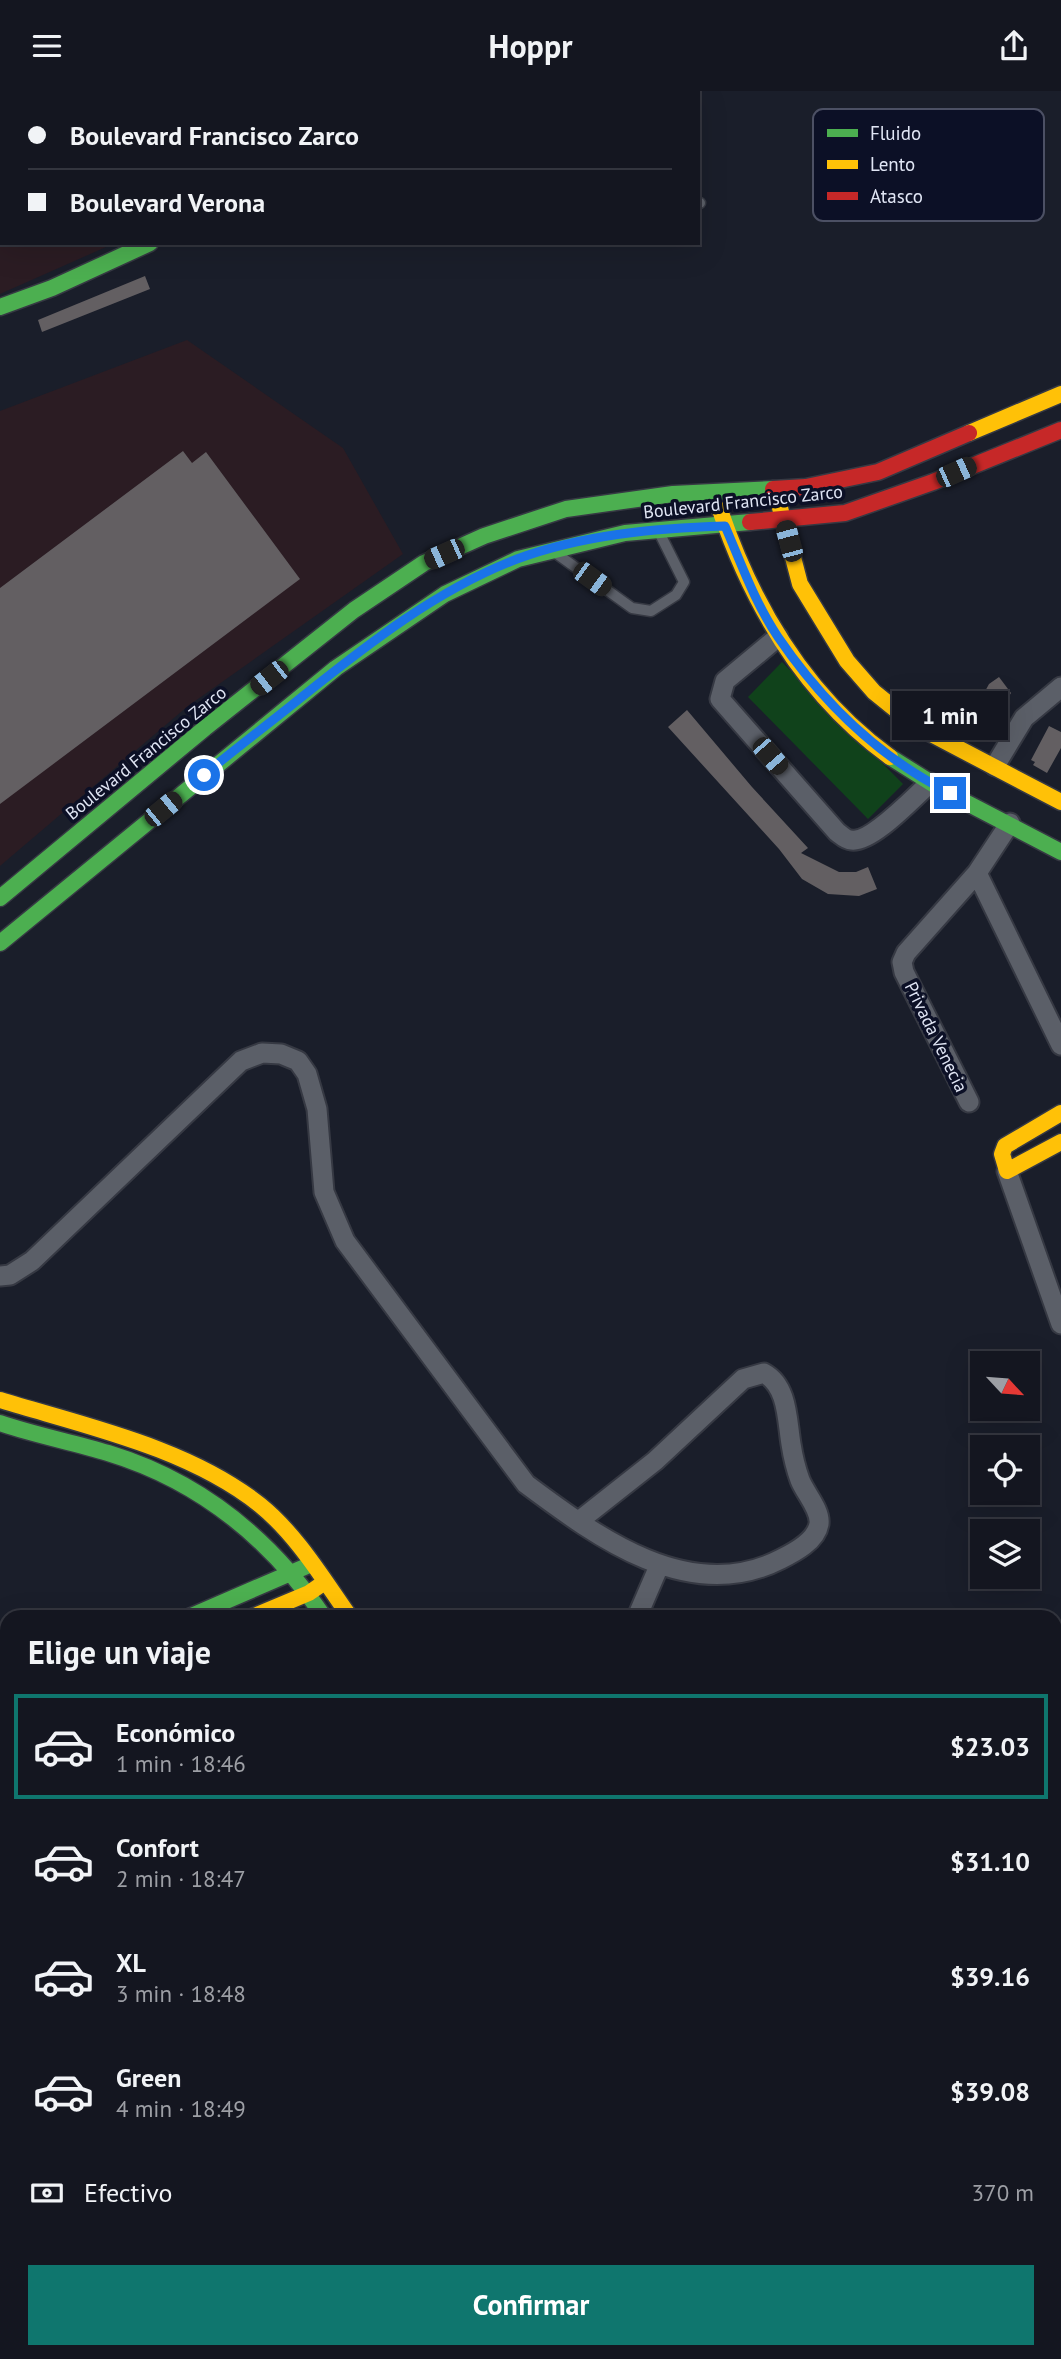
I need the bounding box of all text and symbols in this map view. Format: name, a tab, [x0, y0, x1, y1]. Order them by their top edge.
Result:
text: Hoppr	[489, 25, 572, 67]
icon: menu	[28, 27, 66, 65]
icon: share	[995, 27, 1033, 65]
legend	[813, 109, 1044, 221]
text: Boulevard Francisco Zarco	[70, 119, 359, 152]
text: Fluido	[870, 121, 921, 145]
text: Lento	[870, 152, 915, 176]
text: Atasco	[870, 184, 923, 208]
text: Boulevard Verona	[70, 186, 265, 219]
car	[933, 454, 980, 490]
street label: Boulevard Francisco Zarco	[642, 480, 844, 523]
car	[774, 518, 805, 564]
car	[421, 536, 468, 572]
car	[569, 558, 616, 600]
car	[246, 657, 293, 699]
street label: Boulevard Francisco Zarco	[61, 681, 231, 825]
callout: 1 min	[892, 691, 1008, 741]
text: 1 min	[922, 701, 978, 730]
car	[749, 733, 792, 779]
route start	[188, 759, 220, 791]
route end	[934, 777, 966, 809]
car	[141, 788, 186, 830]
street label: Privada Venecia	[900, 978, 973, 1096]
north arrow	[970, 1351, 1040, 1421]
map controls	[970, 1351, 1040, 1589]
button: locate	[970, 1435, 1040, 1505]
button: layers	[970, 1519, 1040, 1589]
text: Elige un viaje	[28, 1631, 211, 1673]
icon: car	[32, 1715, 95, 1778]
text: Económico	[116, 1716, 235, 1749]
text: $23.03	[950, 1730, 1030, 1763]
text: 1 min · 18:46	[116, 1749, 246, 1778]
icon: car	[32, 1830, 95, 1893]
text: Confort	[116, 1831, 199, 1864]
text: $31.10	[950, 1845, 1030, 1878]
text: 2 min · 18:47	[116, 1864, 246, 1893]
icon: car	[32, 1945, 95, 2008]
text: XL	[116, 1946, 146, 1979]
text: $39.16	[950, 1960, 1030, 1993]
text: 3 min · 18:48	[116, 1979, 246, 2008]
icon: car	[32, 2060, 95, 2123]
text: Green	[116, 2061, 181, 2094]
text: $39.08	[950, 2075, 1030, 2108]
text: 4 min · 18:49	[116, 2094, 246, 2123]
icon: cash	[28, 2174, 66, 2212]
text: Efectivo	[84, 2176, 173, 2209]
text: 370 m	[972, 2178, 1034, 2207]
button: Confirmar	[28, 2265, 1034, 2345]

